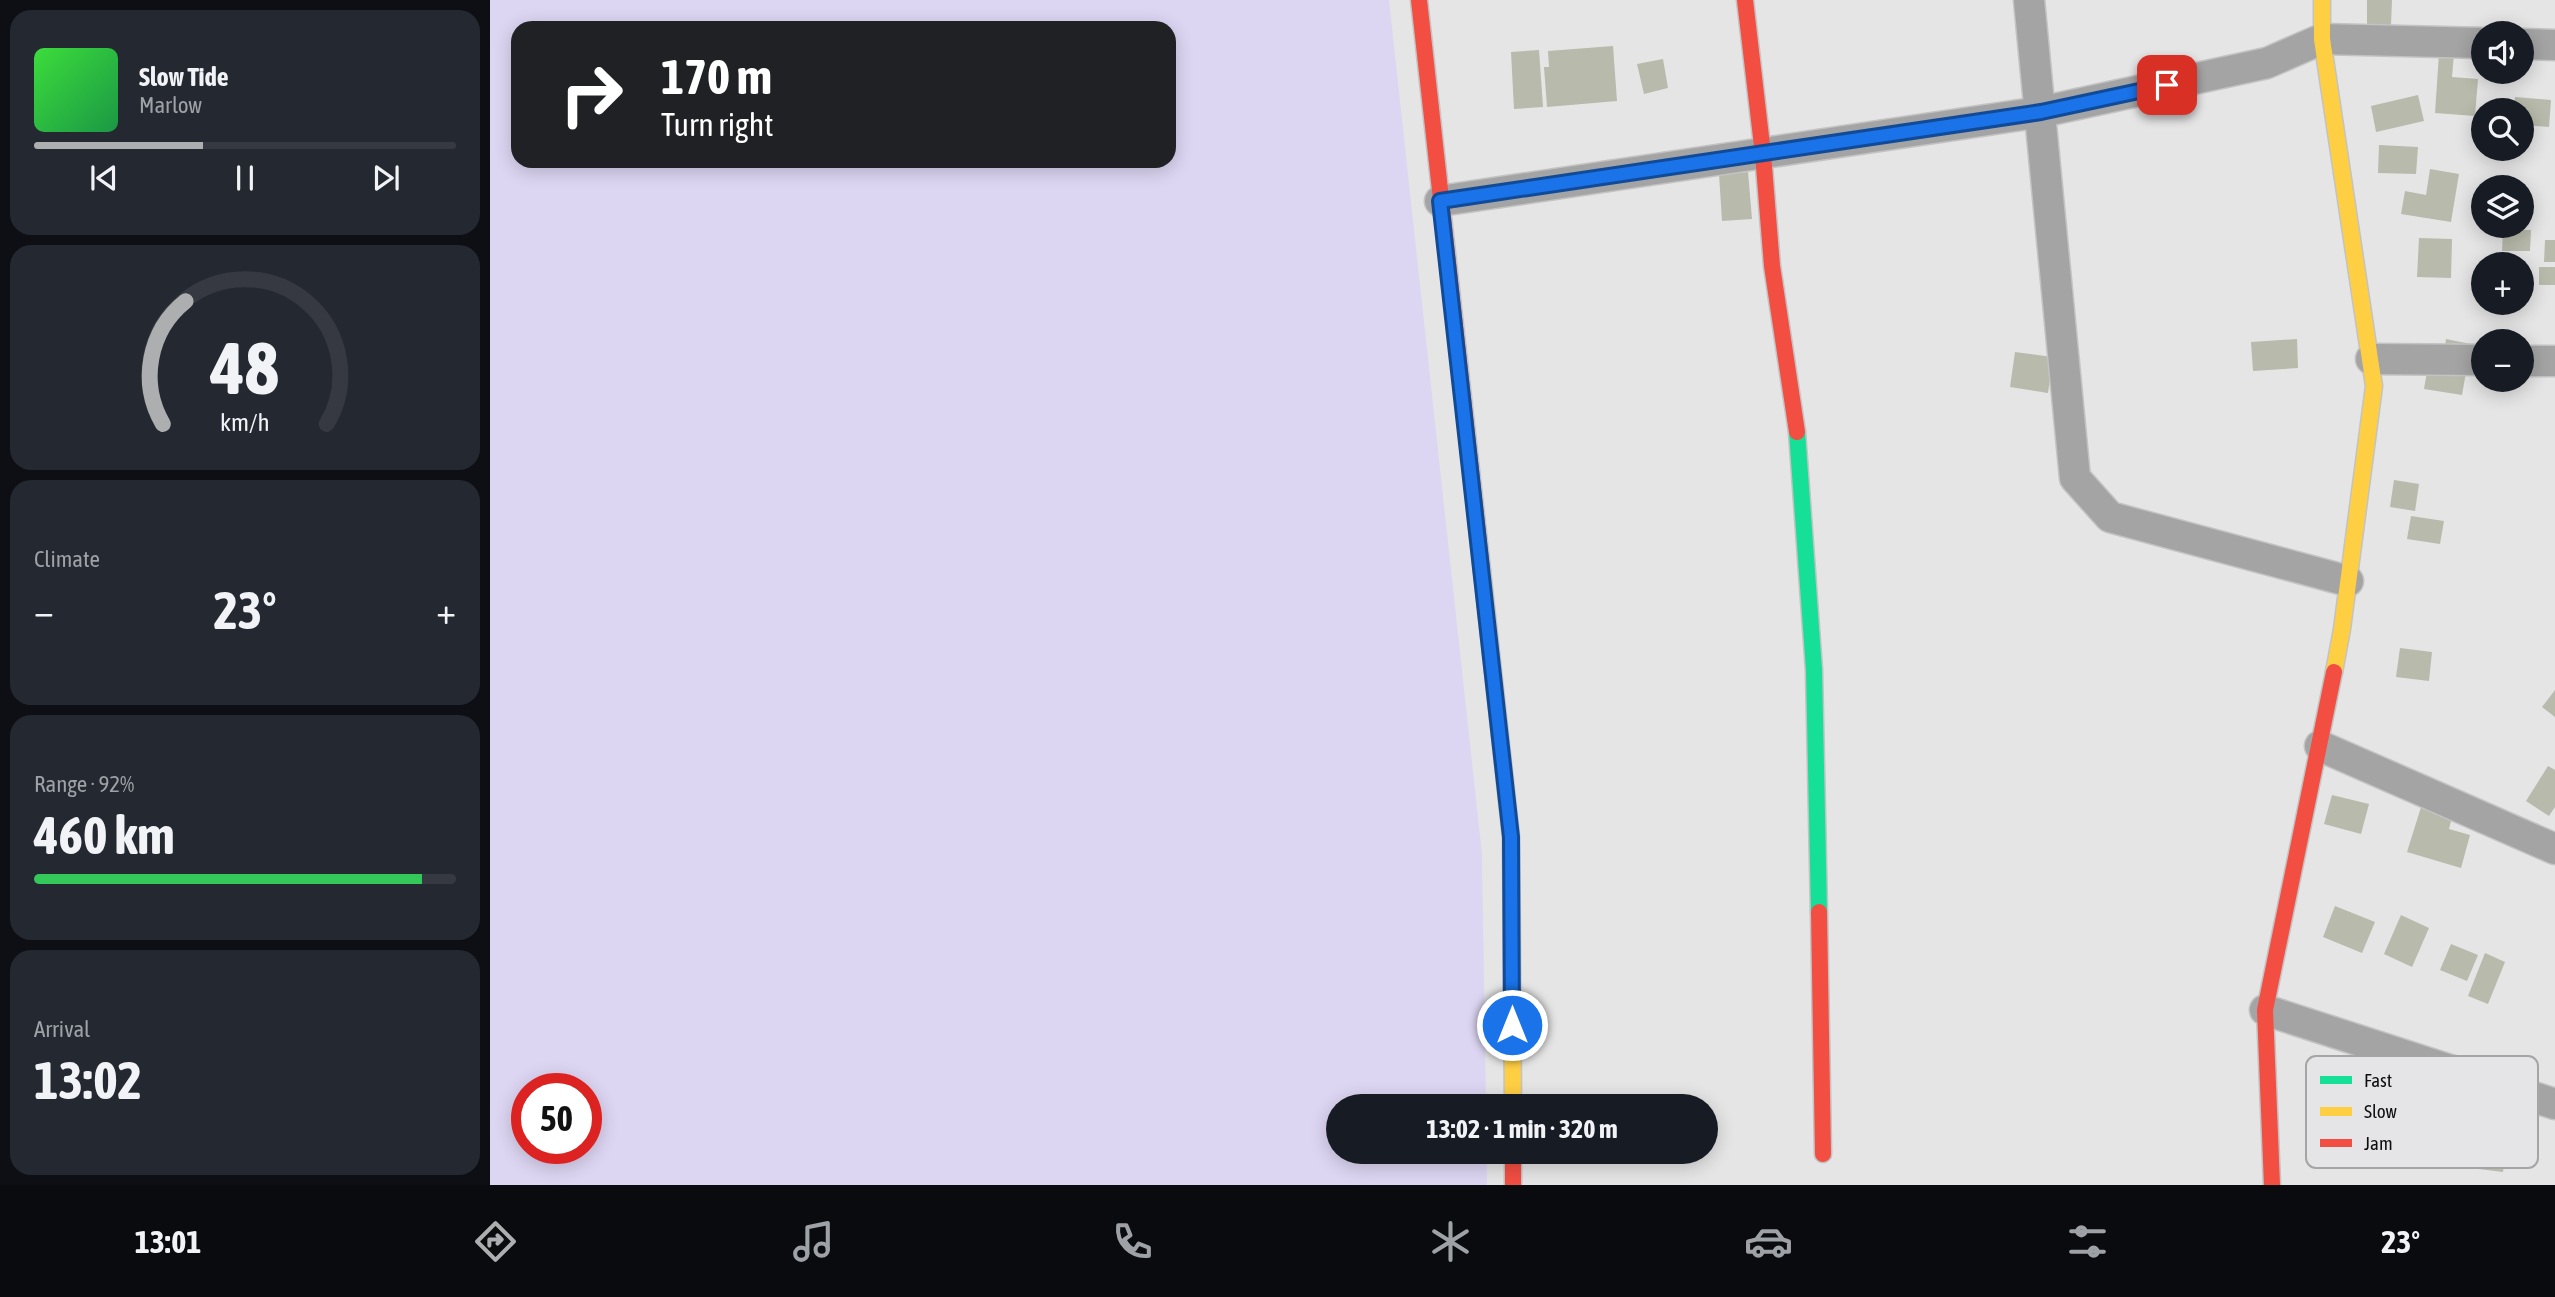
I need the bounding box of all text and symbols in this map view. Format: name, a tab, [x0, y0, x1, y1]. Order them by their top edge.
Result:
map controls	[2471, 21, 2534, 392]
button: sound	[2471, 21, 2534, 84]
text: 170 m	[661, 48, 772, 104]
icon: right	[546, 49, 637, 140]
pin	[2137, 55, 2197, 115]
text: Slow Tide	[139, 62, 229, 92]
icon: arrive	[2148, 66, 2186, 104]
text: Marlow	[139, 92, 202, 118]
button: search	[2471, 98, 2534, 161]
text: Turn right	[661, 106, 774, 143]
icon: previous	[85, 159, 123, 197]
icon: pause	[226, 159, 264, 197]
icon: next	[367, 159, 405, 197]
button: layers	[2471, 175, 2534, 238]
button: +	[2471, 252, 2534, 315]
text: 48	[210, 326, 279, 409]
button: −	[2471, 329, 2534, 392]
text: km/h	[220, 407, 270, 435]
text: Climate	[34, 546, 100, 572]
text: 23°	[213, 580, 277, 640]
text: −	[34, 589, 54, 632]
text: +	[436, 589, 456, 632]
text: Range · 92%	[34, 771, 134, 797]
text: 460 km	[34, 805, 175, 865]
position arrow	[1475, 988, 1549, 1062]
text: Arrival	[34, 1016, 90, 1042]
text: 13:02	[34, 1050, 142, 1110]
legend	[2306, 1056, 2538, 1168]
text: Fast	[2364, 1069, 2392, 1091]
speed limit sign: 50	[511, 1073, 602, 1164]
text: Slow	[2364, 1100, 2398, 1122]
text: 13:02 · 1 min · 320 m	[1426, 1114, 1618, 1144]
text: Jam	[2364, 1132, 2393, 1154]
icon: directions	[471, 1217, 520, 1266]
icon: music	[789, 1217, 838, 1266]
icon: phone	[1108, 1217, 1157, 1266]
icon: climate	[1426, 1217, 1475, 1266]
icon: car	[1744, 1217, 1793, 1266]
icon: filters	[2063, 1217, 2112, 1266]
text: 13:01	[135, 1223, 201, 1260]
text: 23°	[2381, 1223, 2420, 1260]

